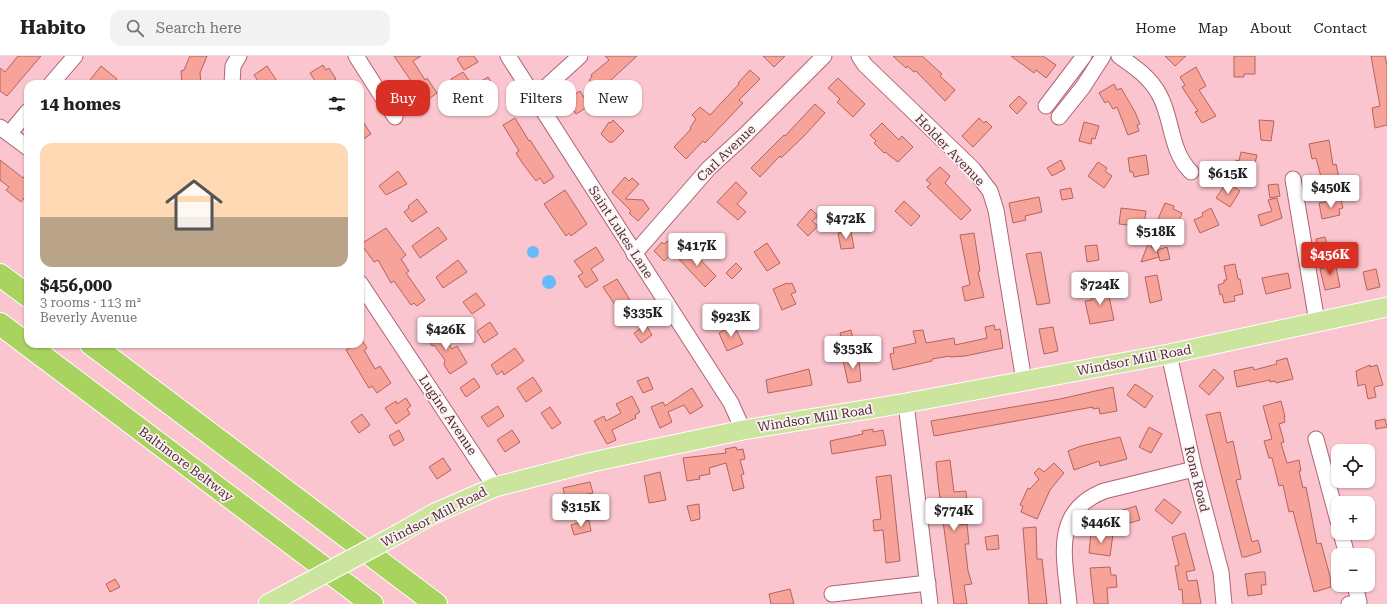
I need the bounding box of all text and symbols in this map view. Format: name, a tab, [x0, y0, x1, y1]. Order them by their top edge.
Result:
search box	[110, 10, 390, 46]
text: Habito	[20, 16, 86, 39]
icon: search	[124, 17, 146, 39]
text: Search here	[156, 19, 242, 37]
text: Home	[1135, 20, 1176, 36]
text: Map	[1198, 20, 1228, 36]
text: About	[1250, 20, 1292, 36]
text: Contact	[1314, 20, 1367, 36]
chip: Buy	[376, 80, 430, 116]
chip: Rent	[438, 80, 498, 116]
chip: Filters	[506, 80, 576, 116]
chip: New	[584, 80, 642, 116]
icon: filters	[326, 93, 348, 115]
text: 14 homes	[40, 94, 121, 114]
street label: Holder Avenue	[912, 111, 988, 189]
street label: Carl Avenue	[694, 121, 758, 185]
pin: $615K	[1200, 161, 1256, 195]
text: $615K	[1208, 166, 1248, 181]
icon: home	[158, 169, 230, 241]
pin: $450K	[1303, 175, 1359, 209]
text: $450K	[1311, 180, 1351, 195]
street label: Saint Lukes Lane	[586, 183, 656, 281]
pin: $472K	[818, 206, 874, 240]
text: $472K	[826, 211, 866, 226]
pin: $518K	[1128, 219, 1184, 253]
text: $518K	[1136, 224, 1176, 239]
pin: $417K	[669, 233, 725, 267]
text: $417K	[677, 238, 717, 253]
pin: $456K	[1302, 242, 1358, 276]
text: $456K	[1310, 247, 1350, 262]
pin: $724K	[1072, 272, 1128, 306]
text: $456,000	[40, 275, 112, 295]
text: $724K	[1080, 277, 1120, 292]
text: 3 rooms · 113 m²	[40, 295, 141, 310]
pin: $335K	[615, 300, 671, 334]
pin: $923K	[703, 304, 759, 338]
text: $335K	[623, 305, 663, 320]
text: $923K	[711, 309, 751, 324]
text: Beverly Avenue	[40, 310, 137, 325]
pin: $426K	[418, 317, 474, 351]
text: $426K	[426, 322, 466, 337]
pin: $353K	[825, 336, 881, 370]
text: $353K	[833, 341, 873, 356]
street label: Windsor Mill Road	[1075, 341, 1193, 378]
street label: Lugine Avenue	[416, 372, 480, 458]
street label: Windsor Mill Road	[756, 401, 874, 435]
street label: Baltimore Beltway	[136, 424, 236, 504]
street label: Rona Road	[1182, 444, 1213, 514]
map controls	[1331, 444, 1375, 592]
button: locate	[1331, 444, 1375, 488]
street label: Windsor Mill Road	[379, 484, 490, 550]
pin: $315K	[553, 494, 609, 528]
button: +	[1331, 496, 1375, 540]
pin: $774K	[926, 498, 982, 532]
text: $315K	[561, 499, 601, 514]
text: $774K	[934, 503, 974, 518]
pin: $446K	[1073, 510, 1129, 544]
text: $446K	[1081, 515, 1121, 530]
button: −	[1331, 548, 1375, 592]

